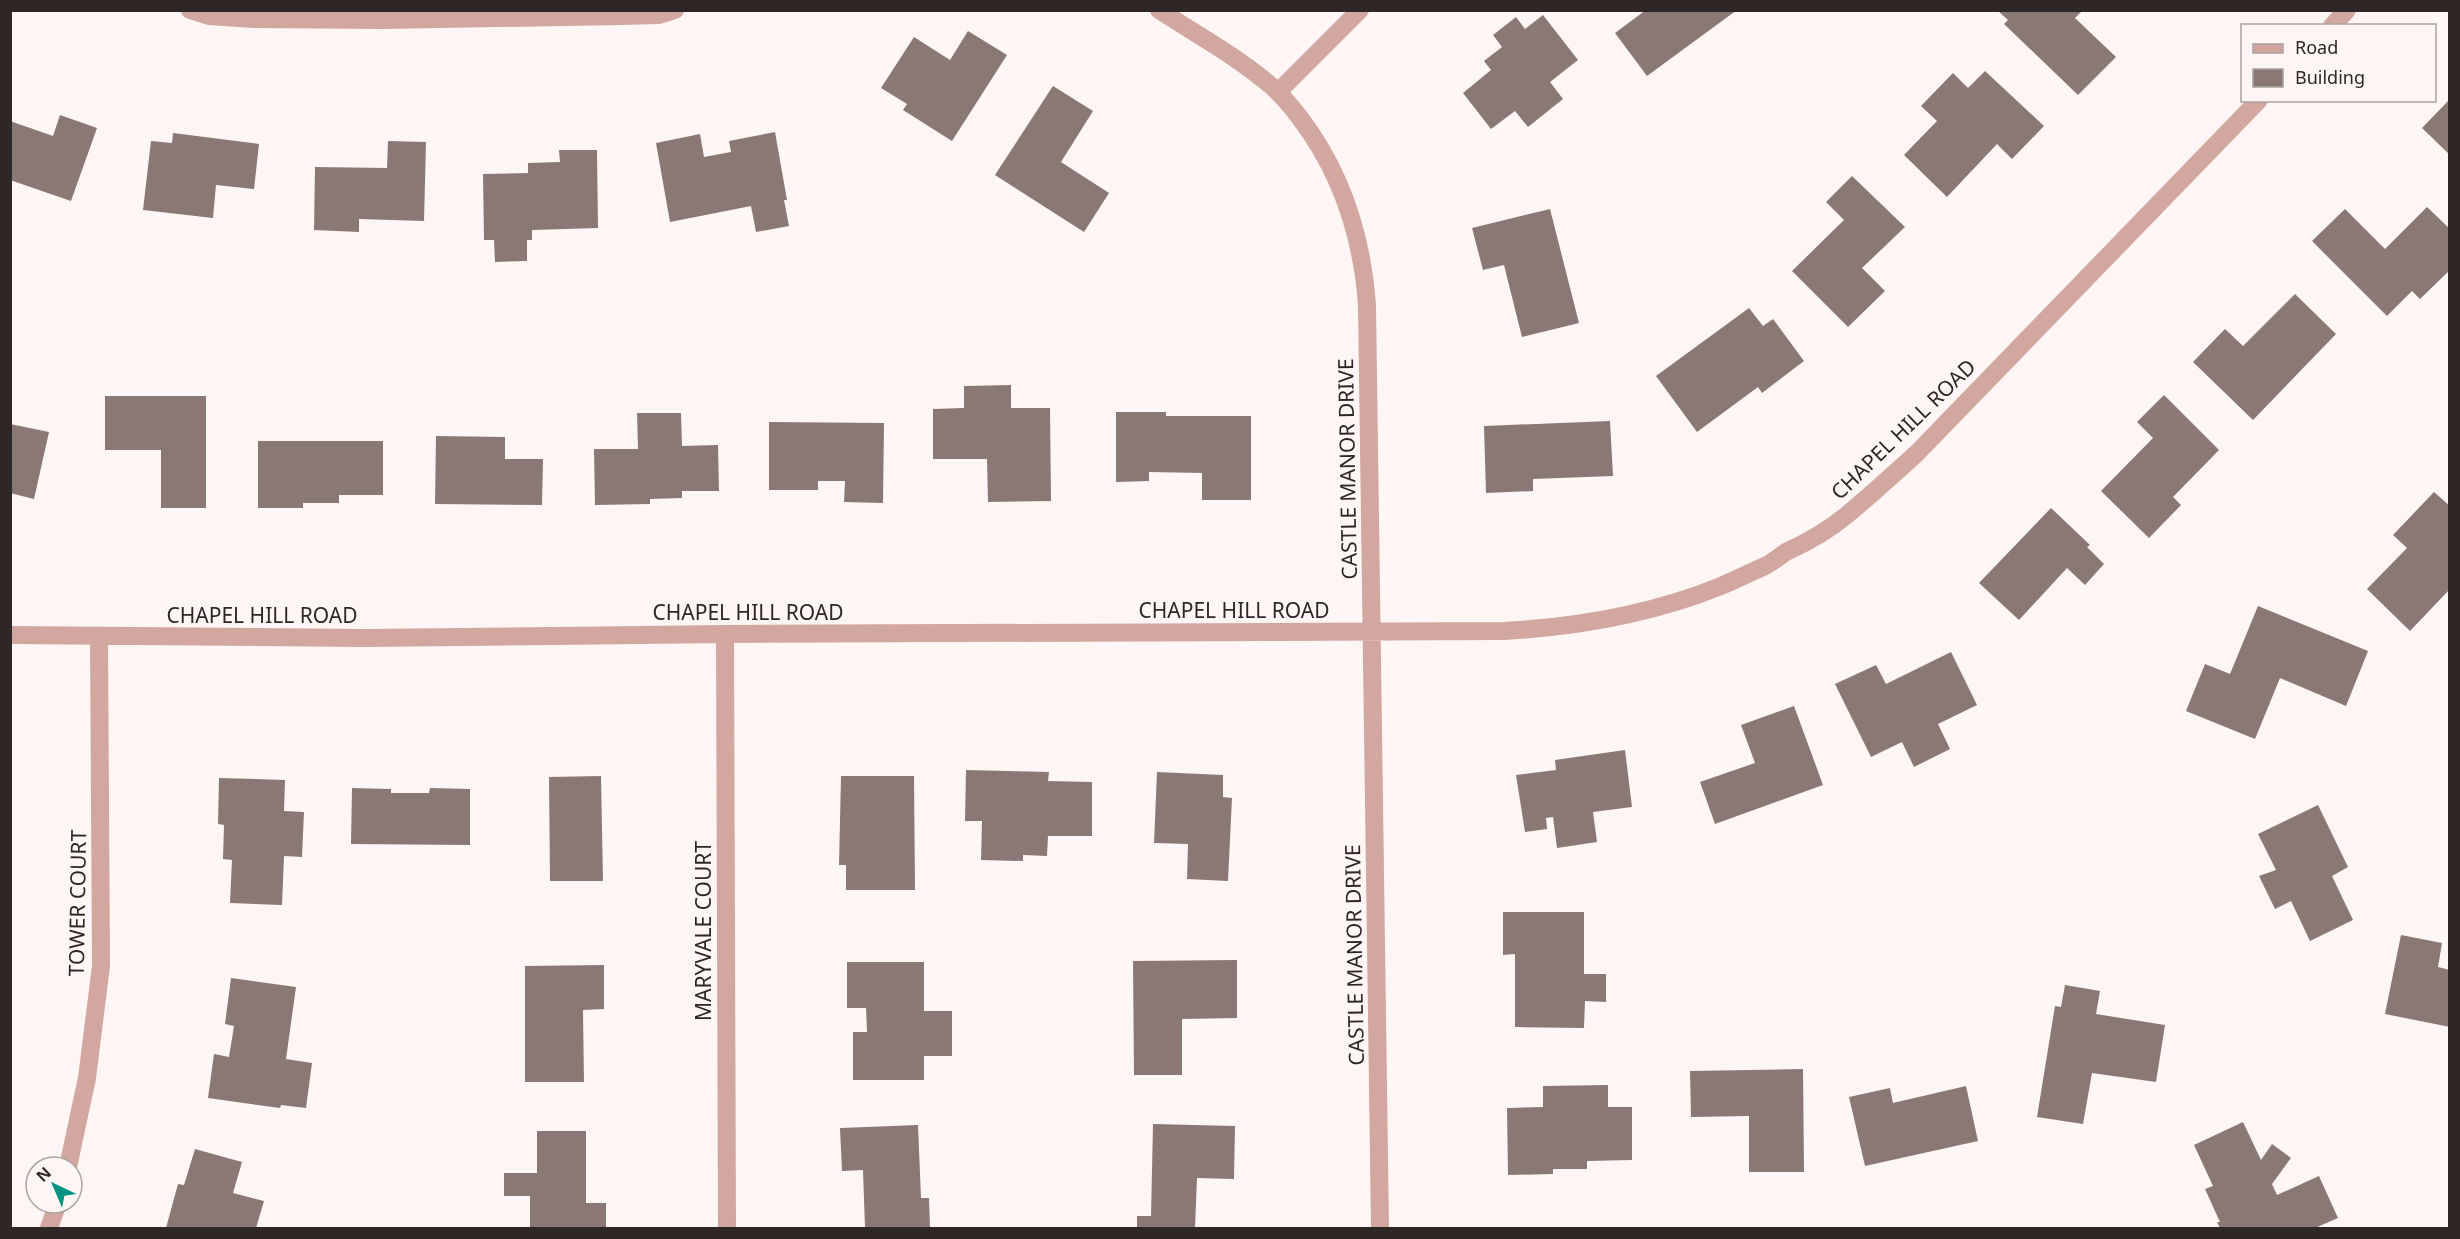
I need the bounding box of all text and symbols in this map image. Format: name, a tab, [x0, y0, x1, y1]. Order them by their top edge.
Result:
legend	[2241, 24, 2436, 102]
text: Road	[2295, 35, 2338, 59]
text: Building	[2295, 65, 2365, 89]
street label: CHAPEL HILL ROAD	[1825, 353, 1981, 505]
street label: CASTLE MANOR DRIVE	[1331, 358, 1363, 580]
street label: CHAPEL HILL ROAD	[1138, 596, 1330, 624]
street label: CHAPEL HILL ROAD	[652, 598, 844, 626]
street label: CHAPEL HILL ROAD	[166, 601, 358, 629]
street label: TOWER COURT	[62, 829, 92, 976]
street label: MARYVALE COURT	[689, 841, 717, 1021]
street label: CASTLE MANOR DRIVE	[1338, 844, 1370, 1066]
north arrow	[24, 1155, 84, 1215]
text: N	[31, 1162, 56, 1187]

